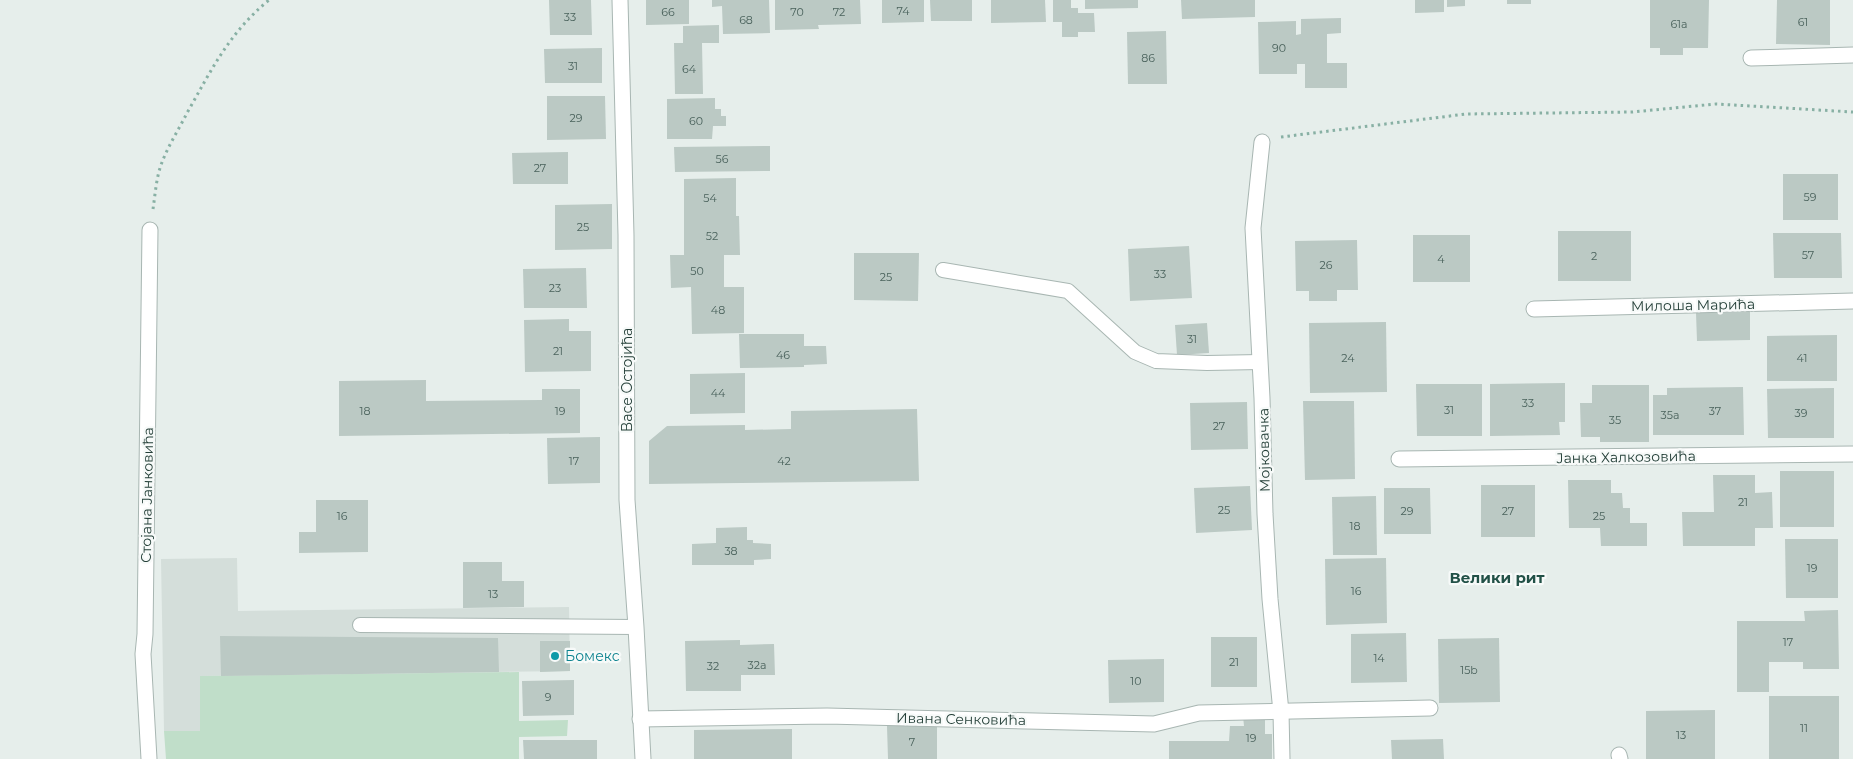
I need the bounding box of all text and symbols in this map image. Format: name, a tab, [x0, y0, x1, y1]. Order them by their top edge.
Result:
house number: 74	[896, 4, 910, 18]
house number: 66	[661, 5, 675, 19]
house number: 70	[790, 5, 804, 19]
house number: 72	[833, 5, 845, 19]
house number: 33	[564, 10, 576, 24]
house number: 68	[739, 13, 753, 27]
house number: 61	[1798, 15, 1808, 29]
house number: 61a	[1670, 17, 1688, 31]
house number: 90	[1272, 41, 1286, 55]
house number: 86	[1141, 51, 1155, 65]
house number: 31	[568, 59, 578, 73]
house number: 64	[682, 62, 697, 76]
house number: 29	[570, 111, 583, 125]
house number: 60	[689, 114, 703, 128]
house number: 56	[716, 152, 729, 166]
house number: 27	[534, 161, 546, 175]
house number: 59	[1804, 190, 1817, 204]
house number: 54	[703, 191, 717, 205]
house number: 25	[577, 220, 589, 234]
house number: 52	[706, 229, 718, 243]
house number: 57	[1802, 248, 1814, 262]
house number: 2	[1591, 249, 1597, 263]
house number: 4	[1437, 252, 1445, 266]
house number: 26	[1320, 258, 1333, 272]
house number: 50	[690, 264, 704, 278]
house number: 33	[1154, 267, 1166, 281]
house number: 25	[880, 270, 892, 284]
house number: 23	[549, 281, 561, 295]
street label: Милоша Марића	[1631, 295, 1755, 315]
house number: 48	[711, 303, 725, 317]
street label: Васе Остојића	[618, 328, 636, 432]
house number: 31	[1187, 332, 1197, 346]
house number: 21	[553, 344, 563, 358]
house number: 46	[776, 348, 790, 362]
house number: 24	[1341, 351, 1355, 365]
house number: 41	[1797, 351, 1807, 365]
house number: 44	[711, 386, 726, 400]
house number: 33	[1522, 396, 1534, 410]
house number: 31	[1444, 403, 1454, 417]
house number: 18	[360, 404, 371, 418]
house number: 19	[555, 404, 566, 418]
house number: 37	[1709, 404, 1721, 418]
house number: 39	[1795, 406, 1808, 420]
street label: Мојковачка	[1254, 408, 1274, 492]
house number: 35a	[1661, 408, 1679, 422]
house number: 35	[1609, 413, 1621, 427]
house number: 27	[1213, 419, 1225, 433]
street label: Стојана Јанковића	[137, 427, 157, 563]
street label: Јанка Халкозовића	[1556, 447, 1696, 467]
house number: 17	[569, 454, 579, 468]
house number: 42	[777, 454, 791, 468]
house number: 21	[1738, 495, 1748, 509]
house number: 25	[1218, 503, 1230, 517]
house number: 29	[1401, 504, 1414, 518]
house number: 27	[1502, 504, 1514, 518]
house number: 16	[337, 509, 348, 523]
house number: 25	[1593, 509, 1605, 523]
house number: 18	[1350, 519, 1361, 533]
house number: 38	[724, 544, 738, 558]
house number: 19	[1807, 561, 1818, 575]
district label: Велики рит	[1450, 568, 1545, 587]
house number: 16	[1351, 584, 1362, 598]
house number: 13	[488, 587, 498, 601]
house number: 17	[1783, 635, 1793, 649]
place label: Бомекс	[565, 647, 620, 665]
marker: Бомекс	[549, 650, 561, 662]
house number: 14	[1373, 651, 1385, 665]
house number: 21	[1229, 655, 1239, 669]
house number: 32a	[748, 658, 766, 672]
house number: 32	[707, 659, 719, 673]
house number: 15b	[1460, 663, 1478, 677]
house number: 10	[1130, 674, 1142, 688]
house number: 9	[545, 690, 552, 704]
street label: Ивана Сенковића	[896, 709, 1026, 729]
house number: 11	[1800, 721, 1808, 735]
house number: 13	[1676, 728, 1686, 742]
house number: 19	[1246, 731, 1257, 745]
house number: 7	[909, 735, 915, 749]

